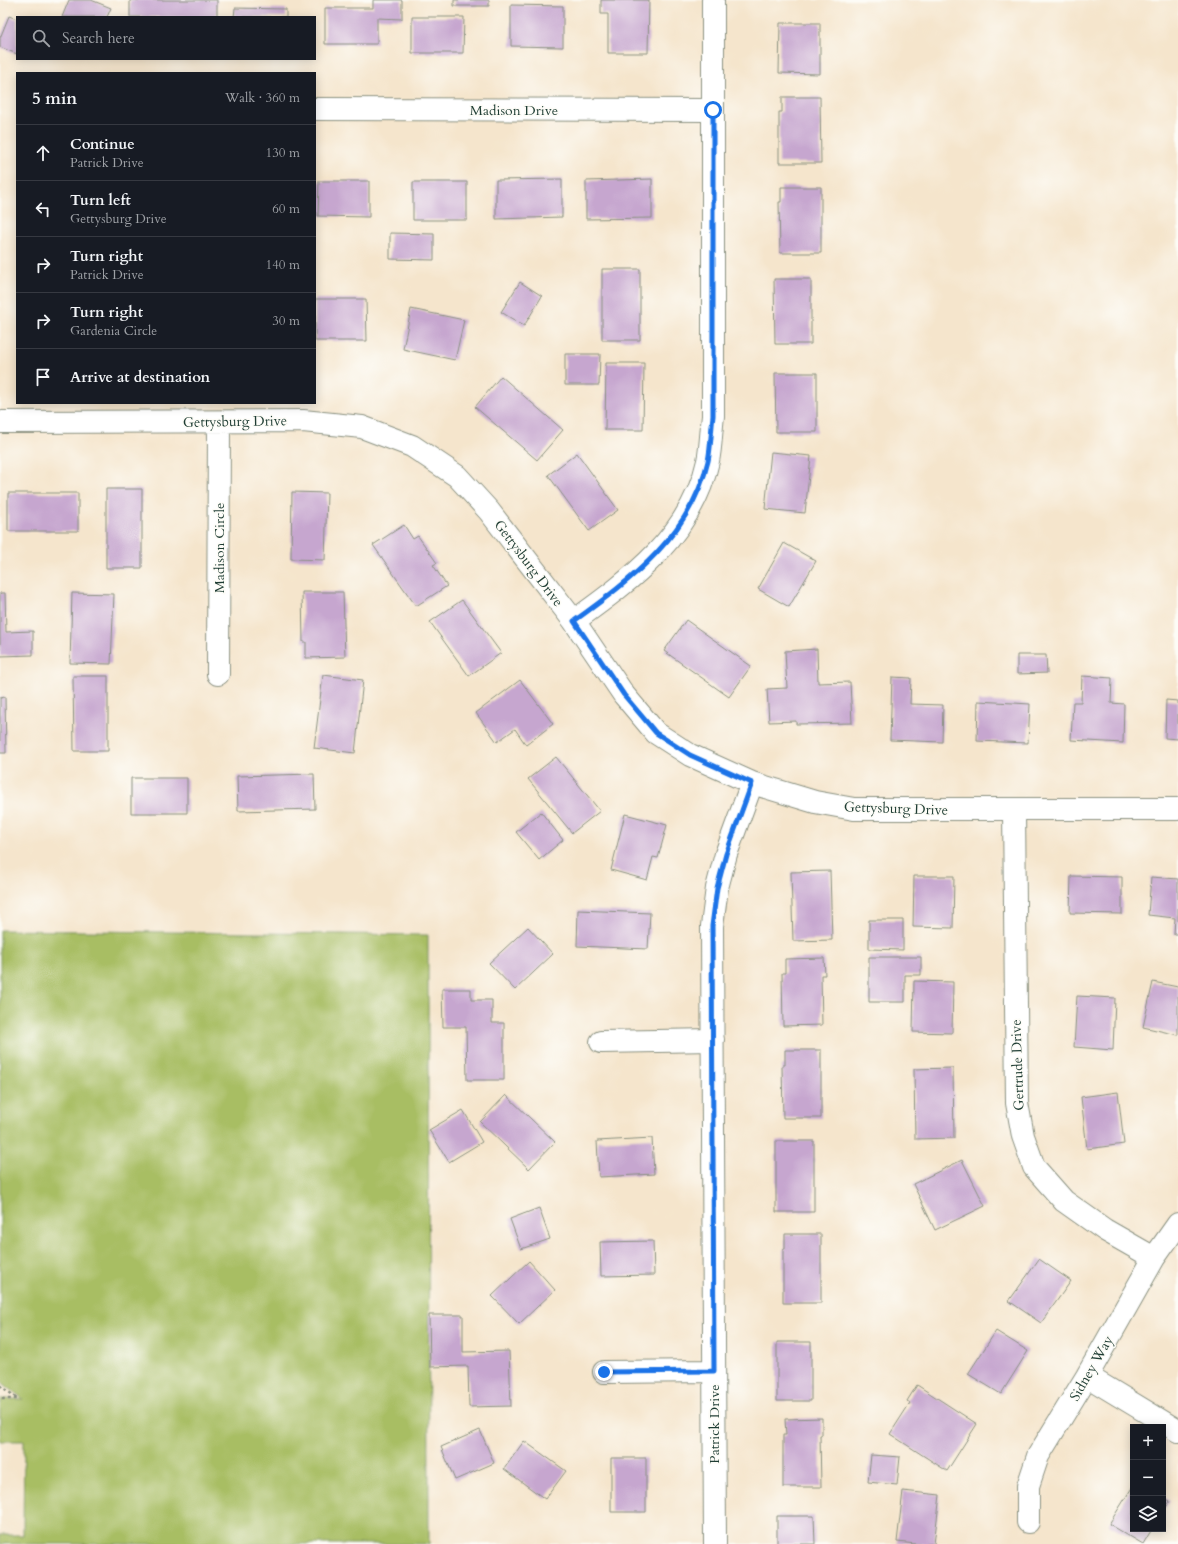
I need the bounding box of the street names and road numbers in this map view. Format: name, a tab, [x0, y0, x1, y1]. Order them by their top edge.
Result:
street label: Madison Drive	[470, 101, 558, 120]
street label: Gettysburg Drive	[183, 411, 287, 432]
street label: Madison Circle	[210, 503, 229, 593]
street label: Gettysburg Drive	[490, 516, 568, 611]
street label: Gettysburg Drive	[844, 797, 948, 820]
street label: Gertrude Drive	[1006, 1019, 1029, 1111]
street label: Sidney Way	[1065, 1331, 1118, 1405]
street label: Patrick Drive	[705, 1384, 724, 1464]

